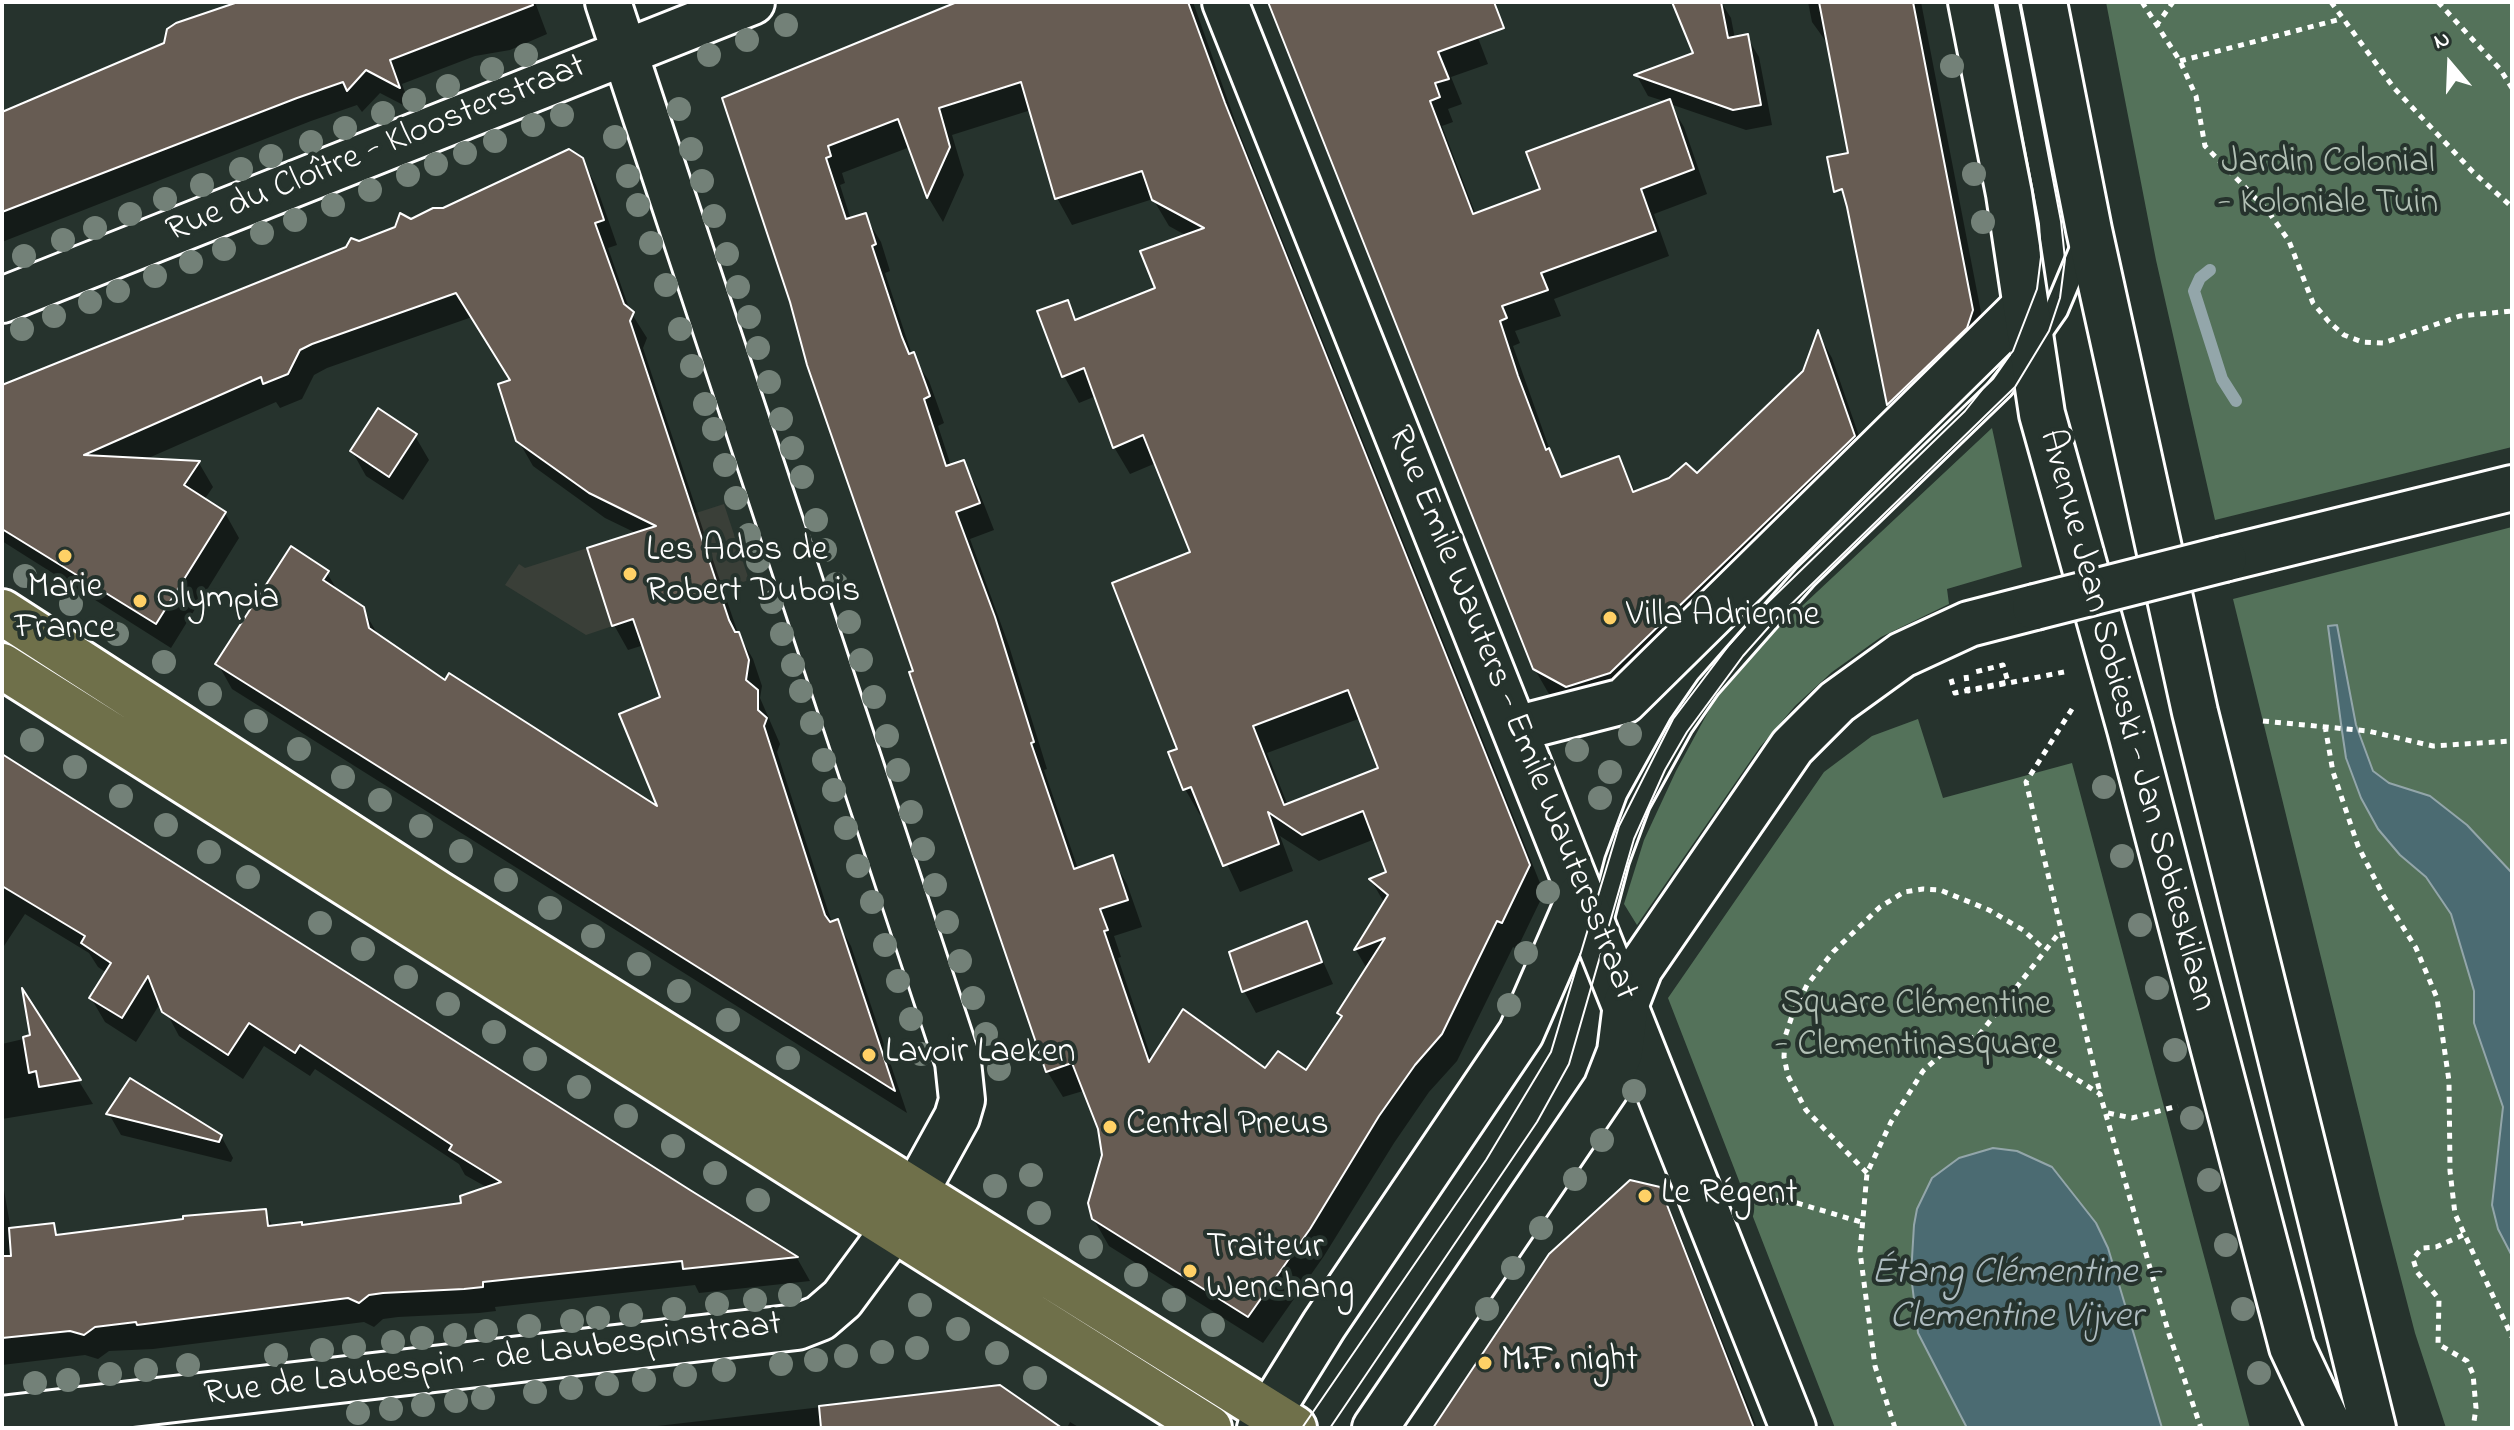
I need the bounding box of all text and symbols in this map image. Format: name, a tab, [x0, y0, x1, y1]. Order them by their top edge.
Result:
north arrow	[2410, 24, 2490, 104]
text: N	[2430, 24, 2454, 59]
street label: Rue du Cloître - Kloosterstraat	[161, 47, 593, 255]
park label: Jardin Colonial - Koloniale Tuin	[2218, 143, 2438, 228]
street label: Rue Emile Wauters - Emile Wautersstraat	[1375, 421, 1645, 1007]
street label: Avenue Jean Sobieski - Jan Sobieskilaan	[2026, 425, 2224, 1017]
place label: Les Ados de Robert Dubois	[646, 531, 860, 616]
marker: Marie France	[56, 547, 74, 565]
marker: Les Ados de Robert Dubois	[621, 565, 639, 583]
place label: Marie France	[15, 568, 115, 653]
place label: Olympia	[156, 579, 279, 623]
marker: Olympia	[131, 592, 149, 610]
place label: Villa Adrienne	[1626, 596, 1820, 640]
marker: Villa Adrienne	[1601, 609, 1619, 627]
park label: Square Clémentine - Clementinasquare	[1775, 985, 2057, 1070]
place label: Lavoir Laeken	[885, 1033, 1076, 1077]
marker: Lavoir Laeken	[860, 1046, 878, 1064]
place label: Central Pneus	[1126, 1105, 1329, 1149]
marker: Central Pneus	[1101, 1118, 1119, 1136]
place label: Le Régent	[1661, 1174, 1798, 1218]
marker: Le Régent	[1636, 1187, 1654, 1205]
place label: Traiteur Wenchang	[1206, 1228, 1354, 1313]
water label: Étang Clémentine - Clementine Vijver	[1871, 1253, 2161, 1342]
marker: Traiteur Wenchang	[1181, 1262, 1199, 1280]
street label: Rue de Laubespin - de Laubespinstraat	[202, 1305, 784, 1419]
place label: M.F. night	[1501, 1341, 1638, 1385]
marker: M.F. night	[1476, 1354, 1494, 1372]

